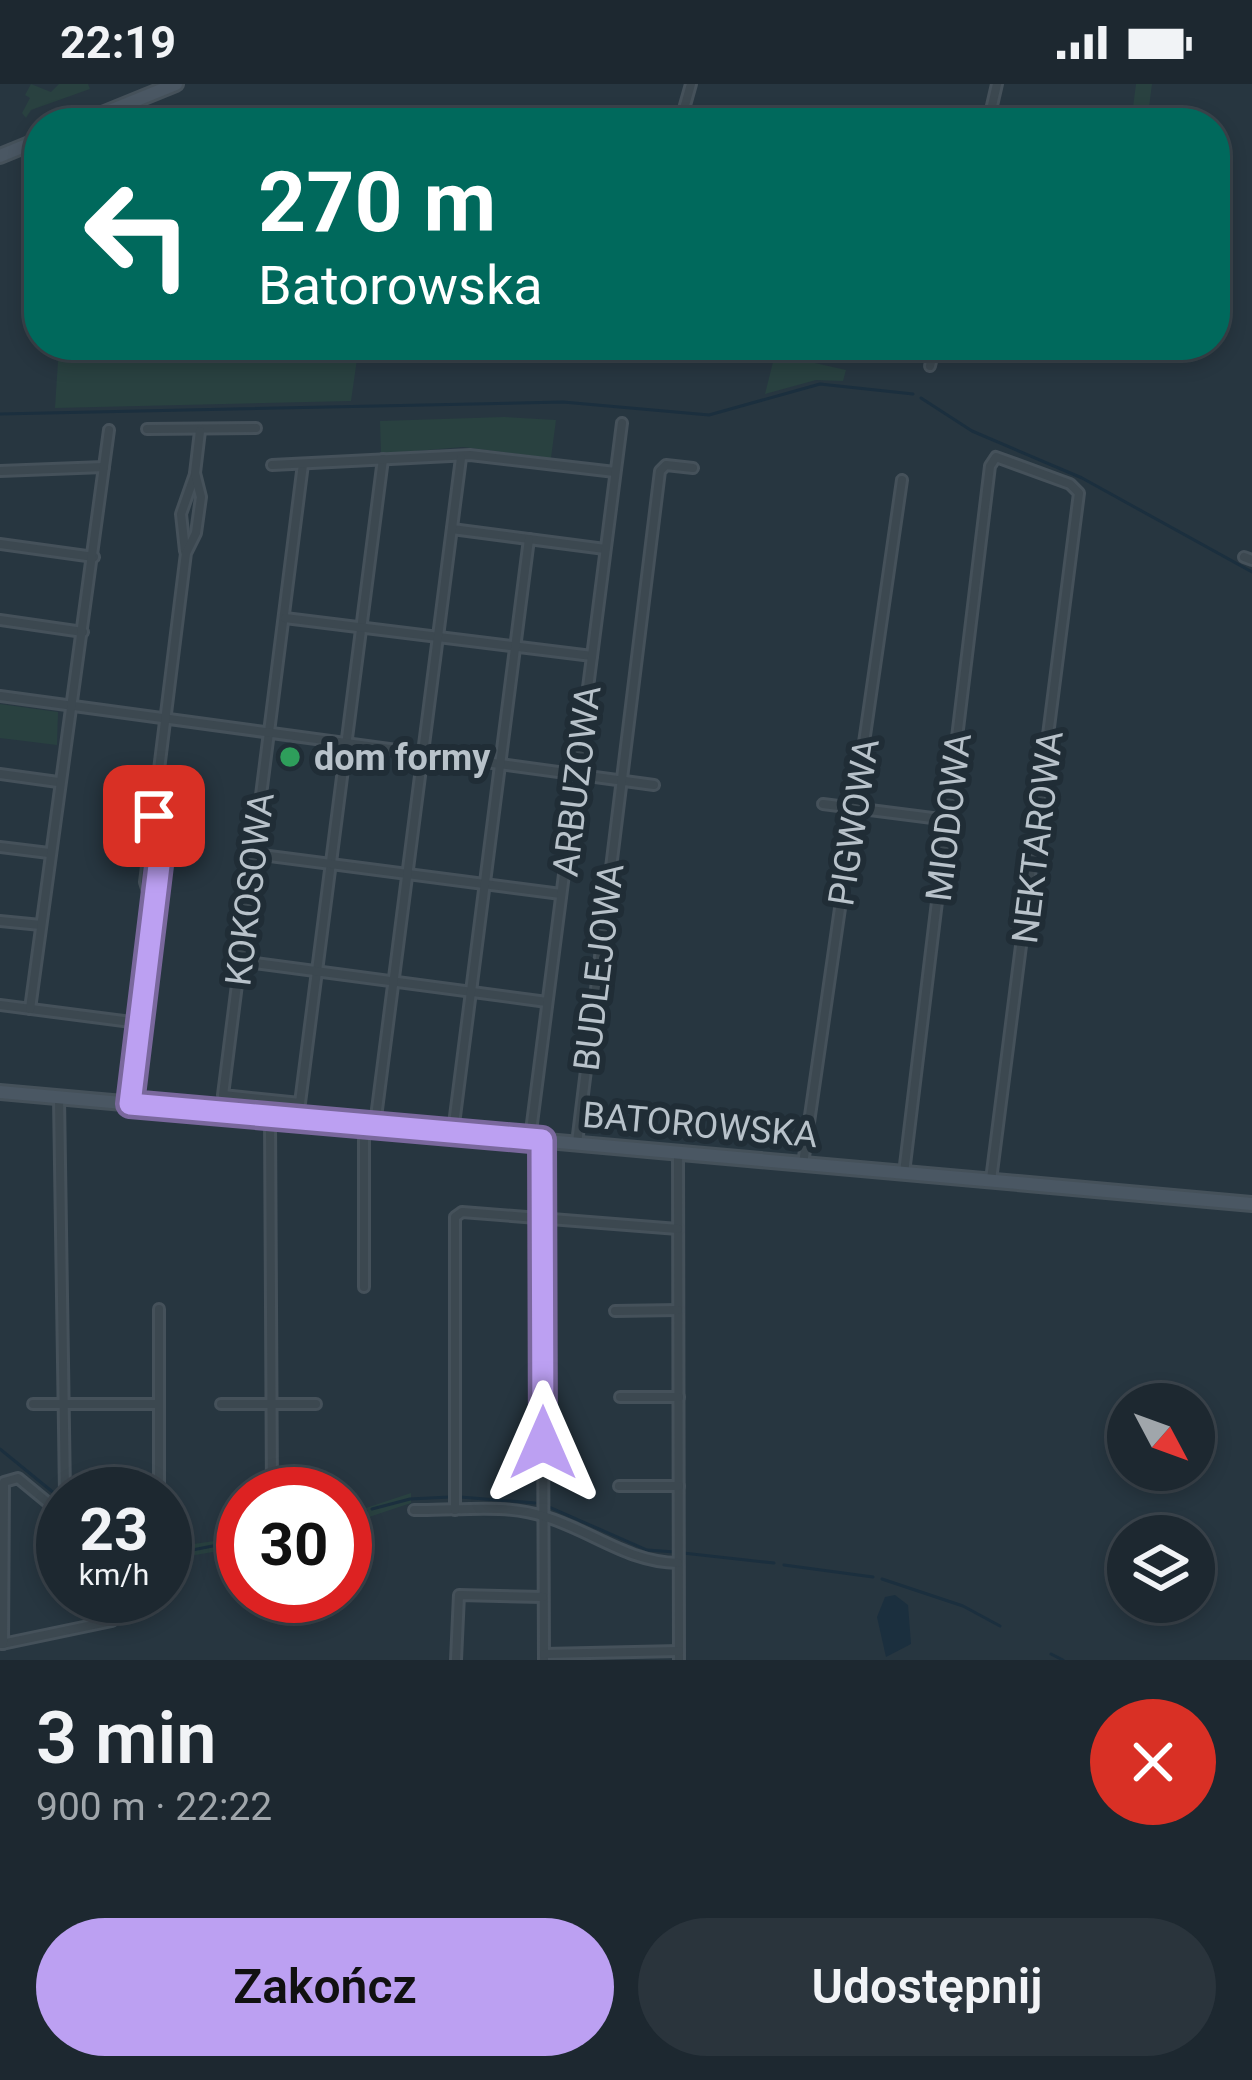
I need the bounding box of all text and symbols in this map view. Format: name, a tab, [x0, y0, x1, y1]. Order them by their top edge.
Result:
text: 22:19	[60, 16, 176, 69]
text: 270 m	[258, 153, 496, 252]
icon: left	[60, 156, 216, 312]
text: Batorowska	[258, 254, 543, 317]
street label: ARBUZOWA	[544, 683, 610, 879]
street label: NEKTAROWA	[1004, 728, 1072, 946]
street label: MIODOWA	[918, 730, 980, 904]
street label: PIGWOWA	[820, 735, 888, 909]
place label: dom formy	[314, 737, 491, 779]
marker: dom formy	[277, 744, 303, 770]
pin	[103, 765, 205, 867]
icon: arrive	[121, 783, 187, 849]
street label: KOKOSOWA	[217, 790, 283, 988]
street label: BUDLEJOWA	[565, 861, 633, 1073]
street label: BATOROWSKA	[581, 1094, 820, 1156]
position arrow	[480, 1380, 606, 1506]
north arrow	[1107, 1383, 1215, 1491]
map controls	[1107, 1383, 1215, 1623]
speed limit sign: 30	[216, 1467, 372, 1623]
text: 23	[80, 1494, 148, 1565]
button: layers	[1107, 1515, 1215, 1623]
text: km/h	[79, 1557, 149, 1592]
text: 3 min	[36, 1696, 217, 1781]
button: close	[1090, 1699, 1216, 1825]
text: 900 m · 22:22	[36, 1784, 272, 1830]
button: Zakończ	[36, 1918, 614, 2056]
button: Udostępnij	[638, 1918, 1216, 2056]

